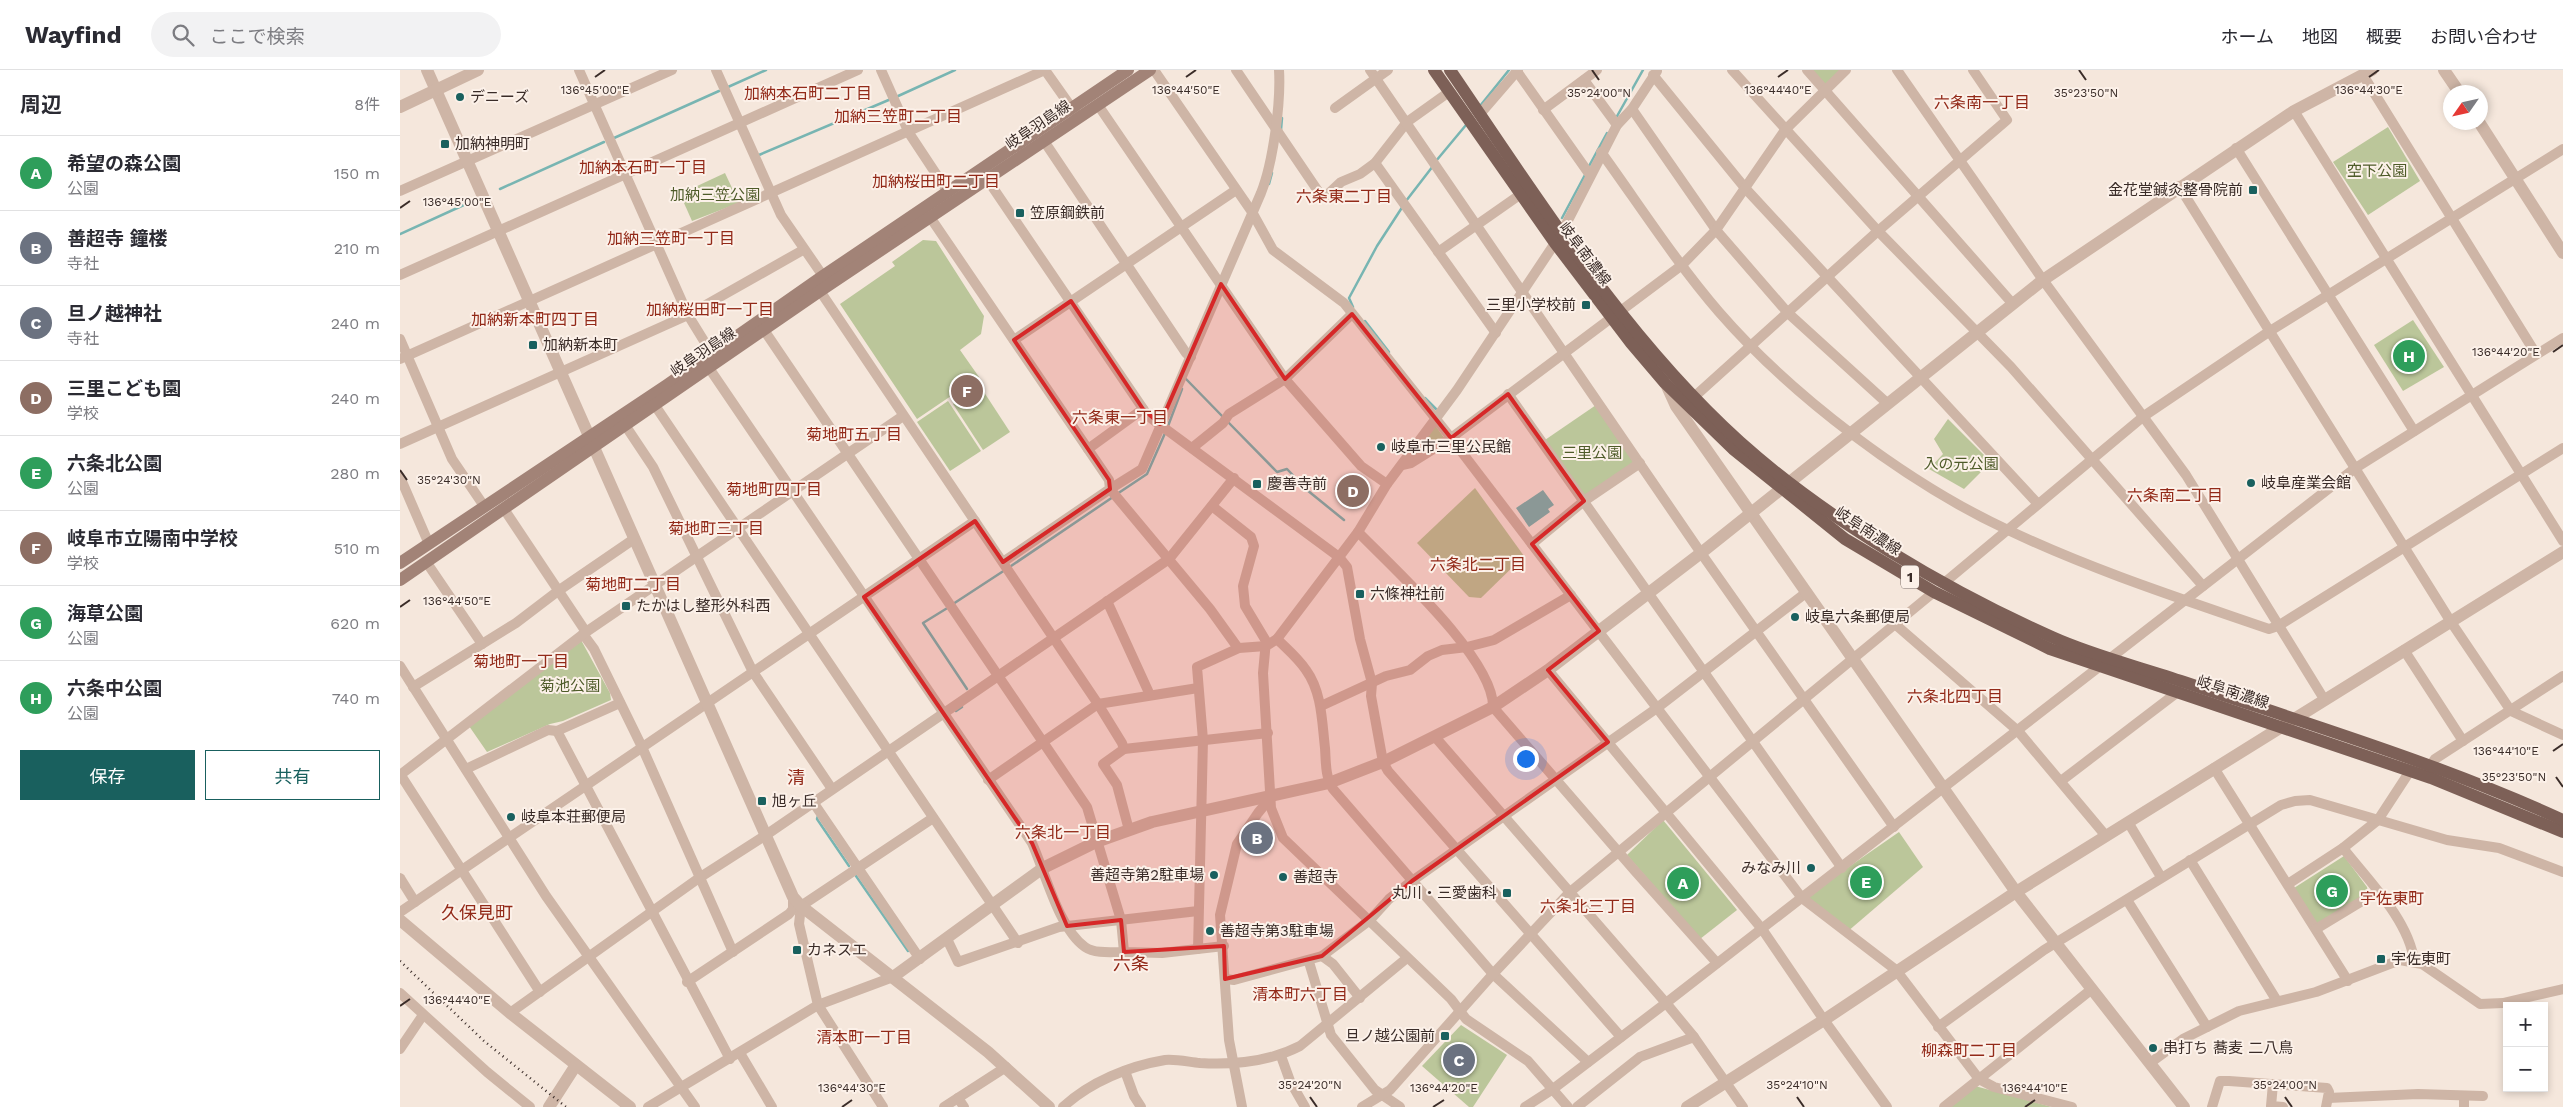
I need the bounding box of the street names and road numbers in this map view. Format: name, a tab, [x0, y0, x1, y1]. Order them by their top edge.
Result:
street label: 岐阜羽島線	[1002, 97, 1074, 153]
street label: 岐阜南濃線	[1555, 219, 1615, 289]
street label: 岐阜羽島線	[667, 324, 739, 380]
street label: 岐阜南濃線	[1832, 503, 1904, 559]
road number: 1	[1901, 566, 1919, 588]
street label: 岐阜南濃線	[2195, 672, 2271, 712]

